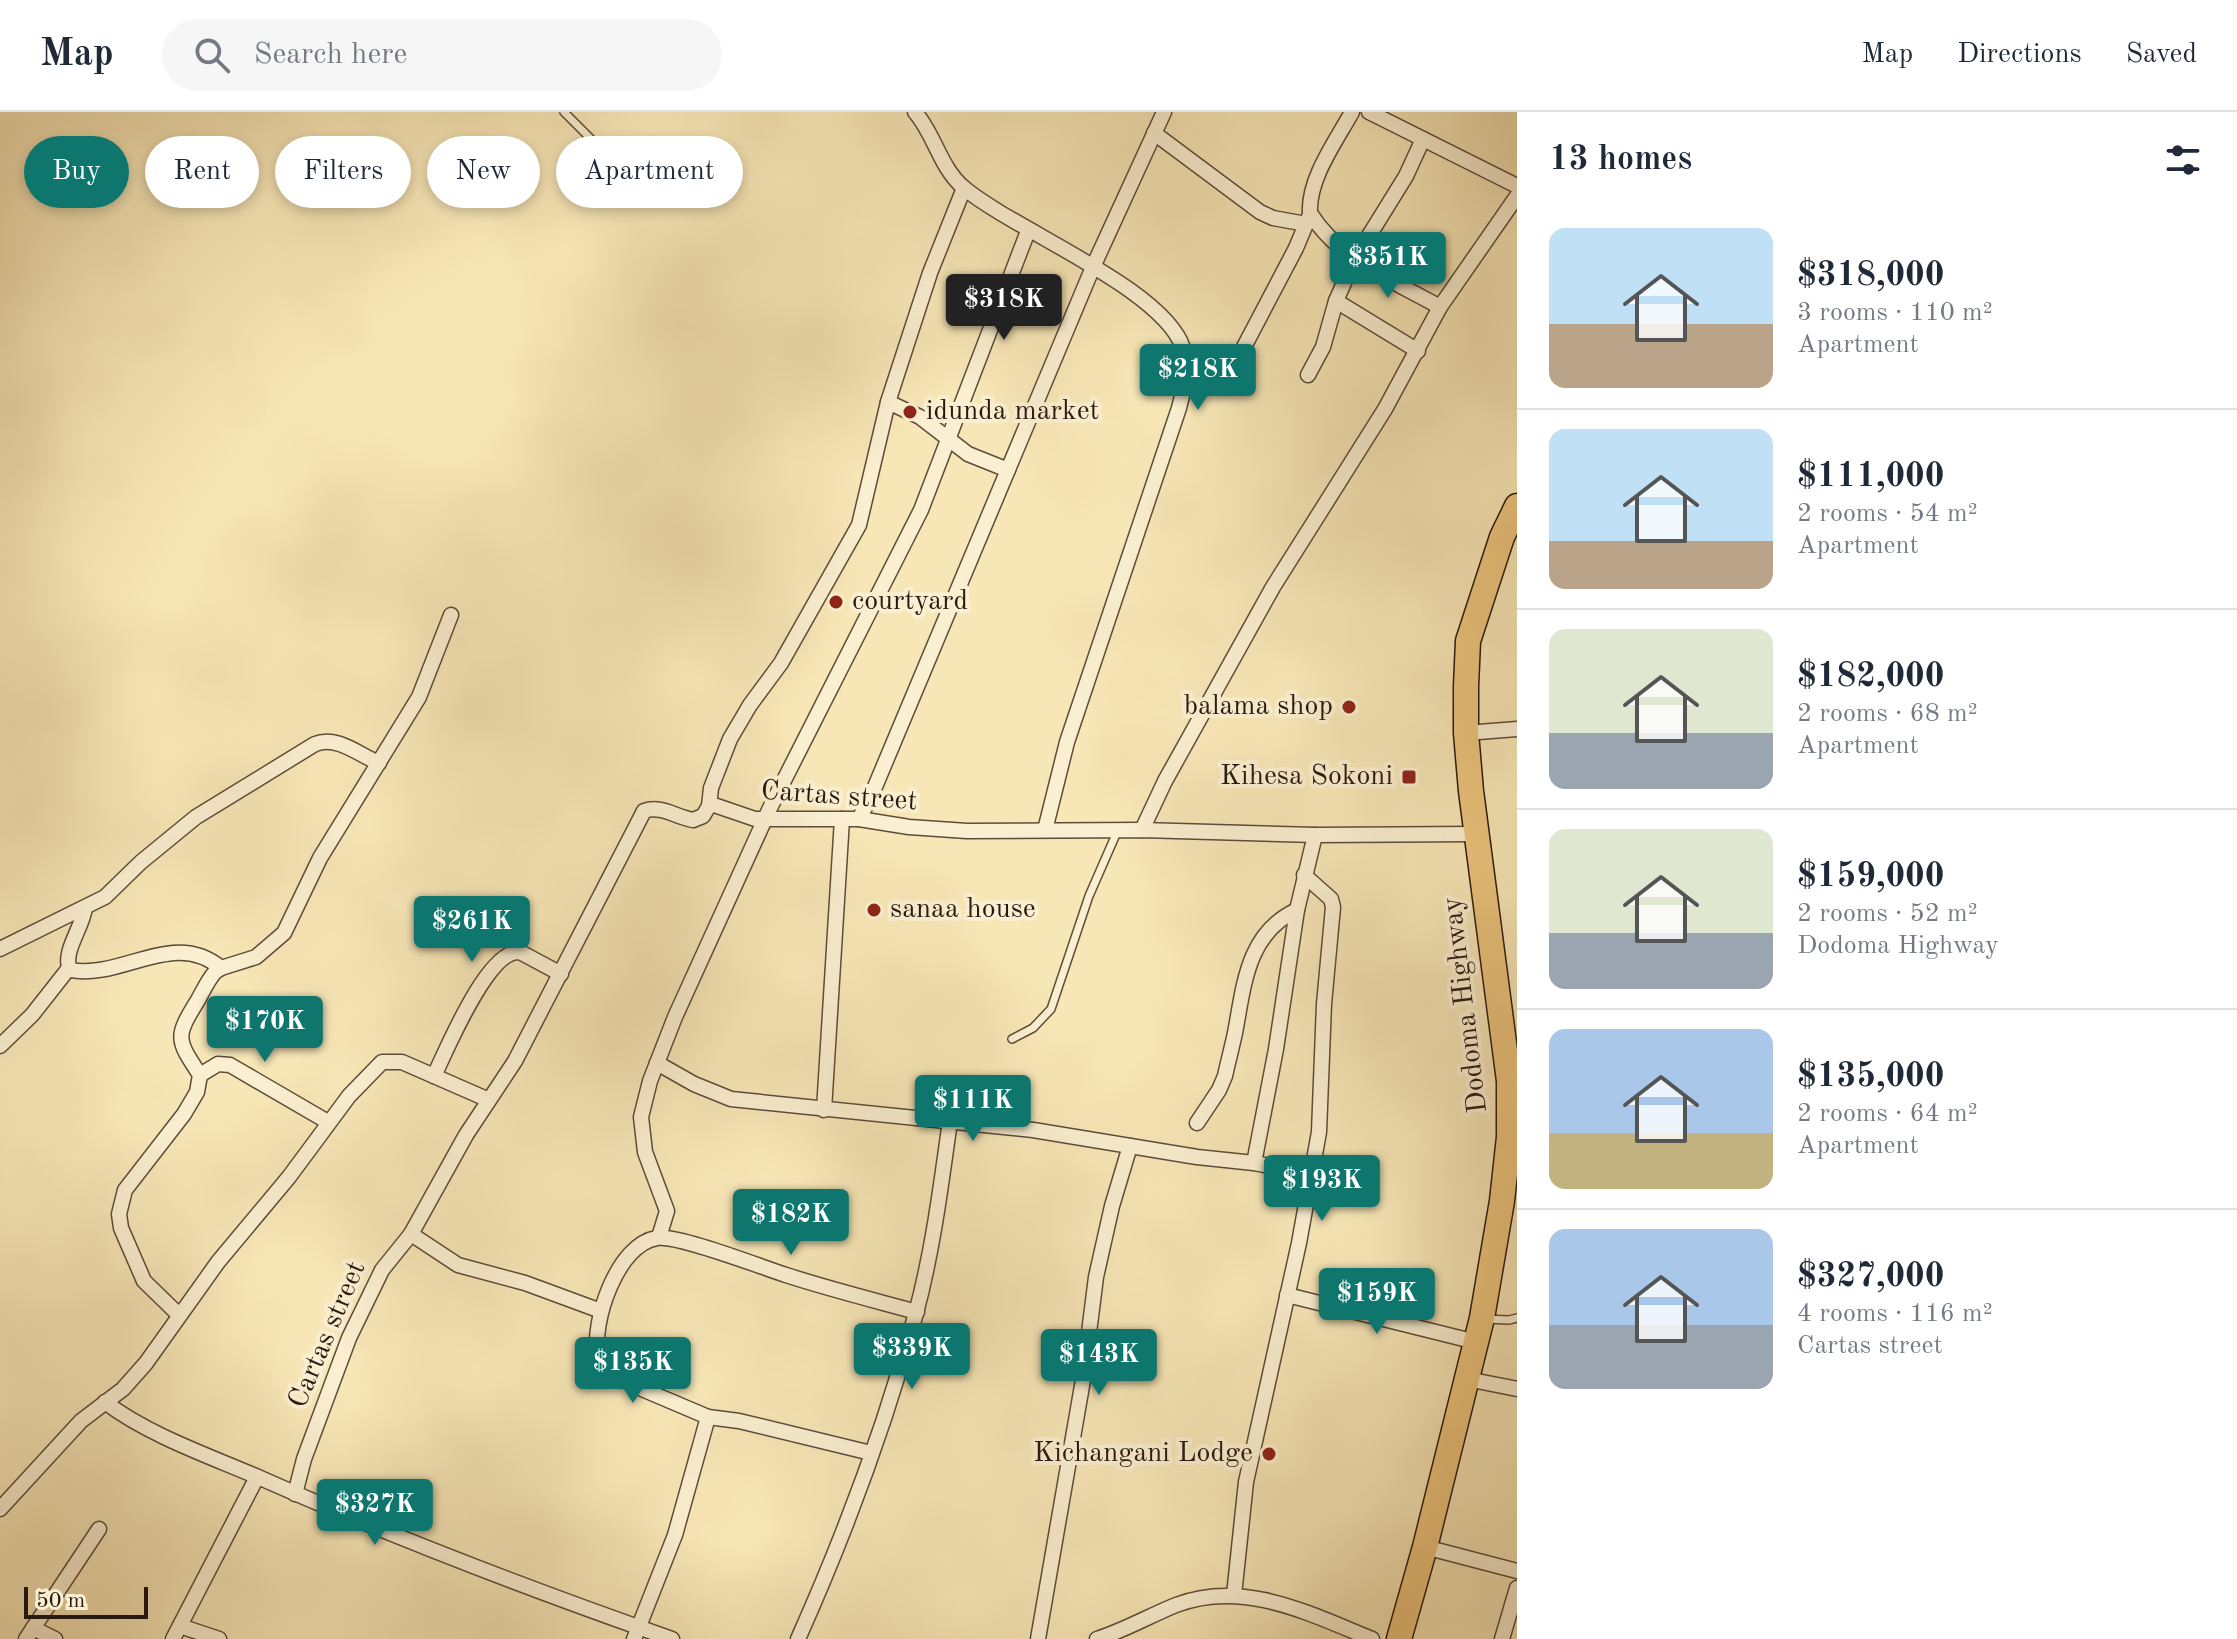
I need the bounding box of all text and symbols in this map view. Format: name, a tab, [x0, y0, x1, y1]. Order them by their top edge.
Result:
search box	[162, 19, 722, 91]
icon: search	[190, 33, 234, 77]
text: Map	[40, 36, 114, 74]
text: Search here	[254, 40, 407, 70]
text: Map	[1861, 41, 1913, 69]
text: Directions	[1957, 41, 2082, 69]
text: Saved	[2126, 41, 2197, 69]
chip: Buy	[24, 136, 129, 208]
chip: Rent	[145, 136, 259, 208]
chip: Filters	[275, 136, 411, 208]
chip: New	[427, 136, 540, 208]
chip: Apartment	[556, 136, 743, 208]
icon: filters	[2161, 138, 2205, 182]
text: 13 homes	[1549, 143, 1692, 177]
pin: $351K	[1332, 232, 1444, 300]
text: $351K	[1348, 245, 1428, 271]
text: $318,000	[1797, 259, 1945, 293]
icon: home	[1613, 260, 1709, 356]
pin: $318K	[948, 274, 1060, 342]
text: $318K	[964, 287, 1044, 313]
text: 3 rooms · 110 m²	[1797, 300, 1993, 326]
text: Apartment	[1797, 332, 1919, 358]
pin: $218K	[1142, 344, 1254, 412]
text: $218K	[1158, 357, 1238, 383]
place label: idunda market	[926, 398, 1099, 426]
marker: idunda market	[901, 403, 919, 421]
text: $111,000	[1797, 460, 1945, 494]
icon: home	[1613, 461, 1709, 557]
text: 2 rooms · 54 m²	[1797, 501, 1978, 527]
text: Apartment	[1797, 533, 1919, 559]
place label: courtyard	[852, 588, 968, 616]
marker: courtyard	[827, 593, 845, 611]
text: $182,000	[1797, 660, 1945, 694]
icon: home	[1613, 661, 1709, 757]
place label: balama shop	[1184, 693, 1333, 721]
marker: balama shop	[1340, 698, 1358, 716]
text: 2 rooms · 68 m²	[1797, 701, 1978, 727]
text: Apartment	[1797, 733, 1919, 759]
place label: Kihesa Sokoni	[1220, 763, 1393, 791]
marker: Kihesa Sokoni	[1400, 768, 1418, 786]
street label: Cartas street	[760, 778, 918, 816]
text: $159,000	[1797, 860, 1945, 894]
icon: home	[1613, 861, 1709, 957]
street label: Dodoma Highway	[1439, 895, 1493, 1114]
pin: $261K	[416, 896, 528, 964]
place label: sanaa house	[890, 896, 1036, 924]
marker: sanaa house	[865, 901, 883, 919]
text: 2 rooms · 52 m²	[1797, 901, 1978, 927]
text: $261K	[432, 909, 512, 935]
text: Dodoma Highway	[1797, 933, 1999, 959]
pin: $170K	[209, 996, 321, 1064]
text: $170K	[225, 1009, 305, 1035]
text: $135,000	[1797, 1060, 1945, 1094]
icon: home	[1613, 1061, 1709, 1157]
pin: $111K	[917, 1075, 1029, 1143]
text: $111K	[933, 1088, 1013, 1114]
text: 2 rooms · 64 m²	[1797, 1101, 1978, 1127]
text: Apartment	[1797, 1133, 1919, 1159]
pin: $193K	[1266, 1155, 1378, 1223]
text: $193K	[1282, 1168, 1362, 1194]
pin: $182K	[735, 1189, 847, 1257]
text: $182K	[751, 1202, 831, 1228]
street label: Cartas street	[284, 1257, 372, 1413]
text: $327,000	[1797, 1260, 1945, 1294]
icon: home	[1613, 1261, 1709, 1357]
pin: $159K	[1321, 1268, 1433, 1336]
text: $159K	[1337, 1281, 1417, 1307]
text: 4 rooms · 116 m²	[1797, 1301, 1993, 1327]
pin: $339K	[856, 1323, 968, 1391]
pin: $143K	[1043, 1329, 1155, 1397]
text: Cartas street	[1797, 1333, 1943, 1359]
text: $339K	[872, 1336, 952, 1362]
pin: $135K	[577, 1337, 689, 1405]
text: $143K	[1059, 1342, 1139, 1368]
text: $135K	[593, 1350, 673, 1376]
place label: Kichangani Lodge	[1033, 1440, 1253, 1468]
marker: Kichangani Lodge	[1260, 1445, 1278, 1463]
pin: $327K	[319, 1479, 431, 1547]
text: $327K	[335, 1492, 415, 1518]
scale bar	[24, 1583, 148, 1619]
text: 50 m	[36, 1590, 85, 1612]

